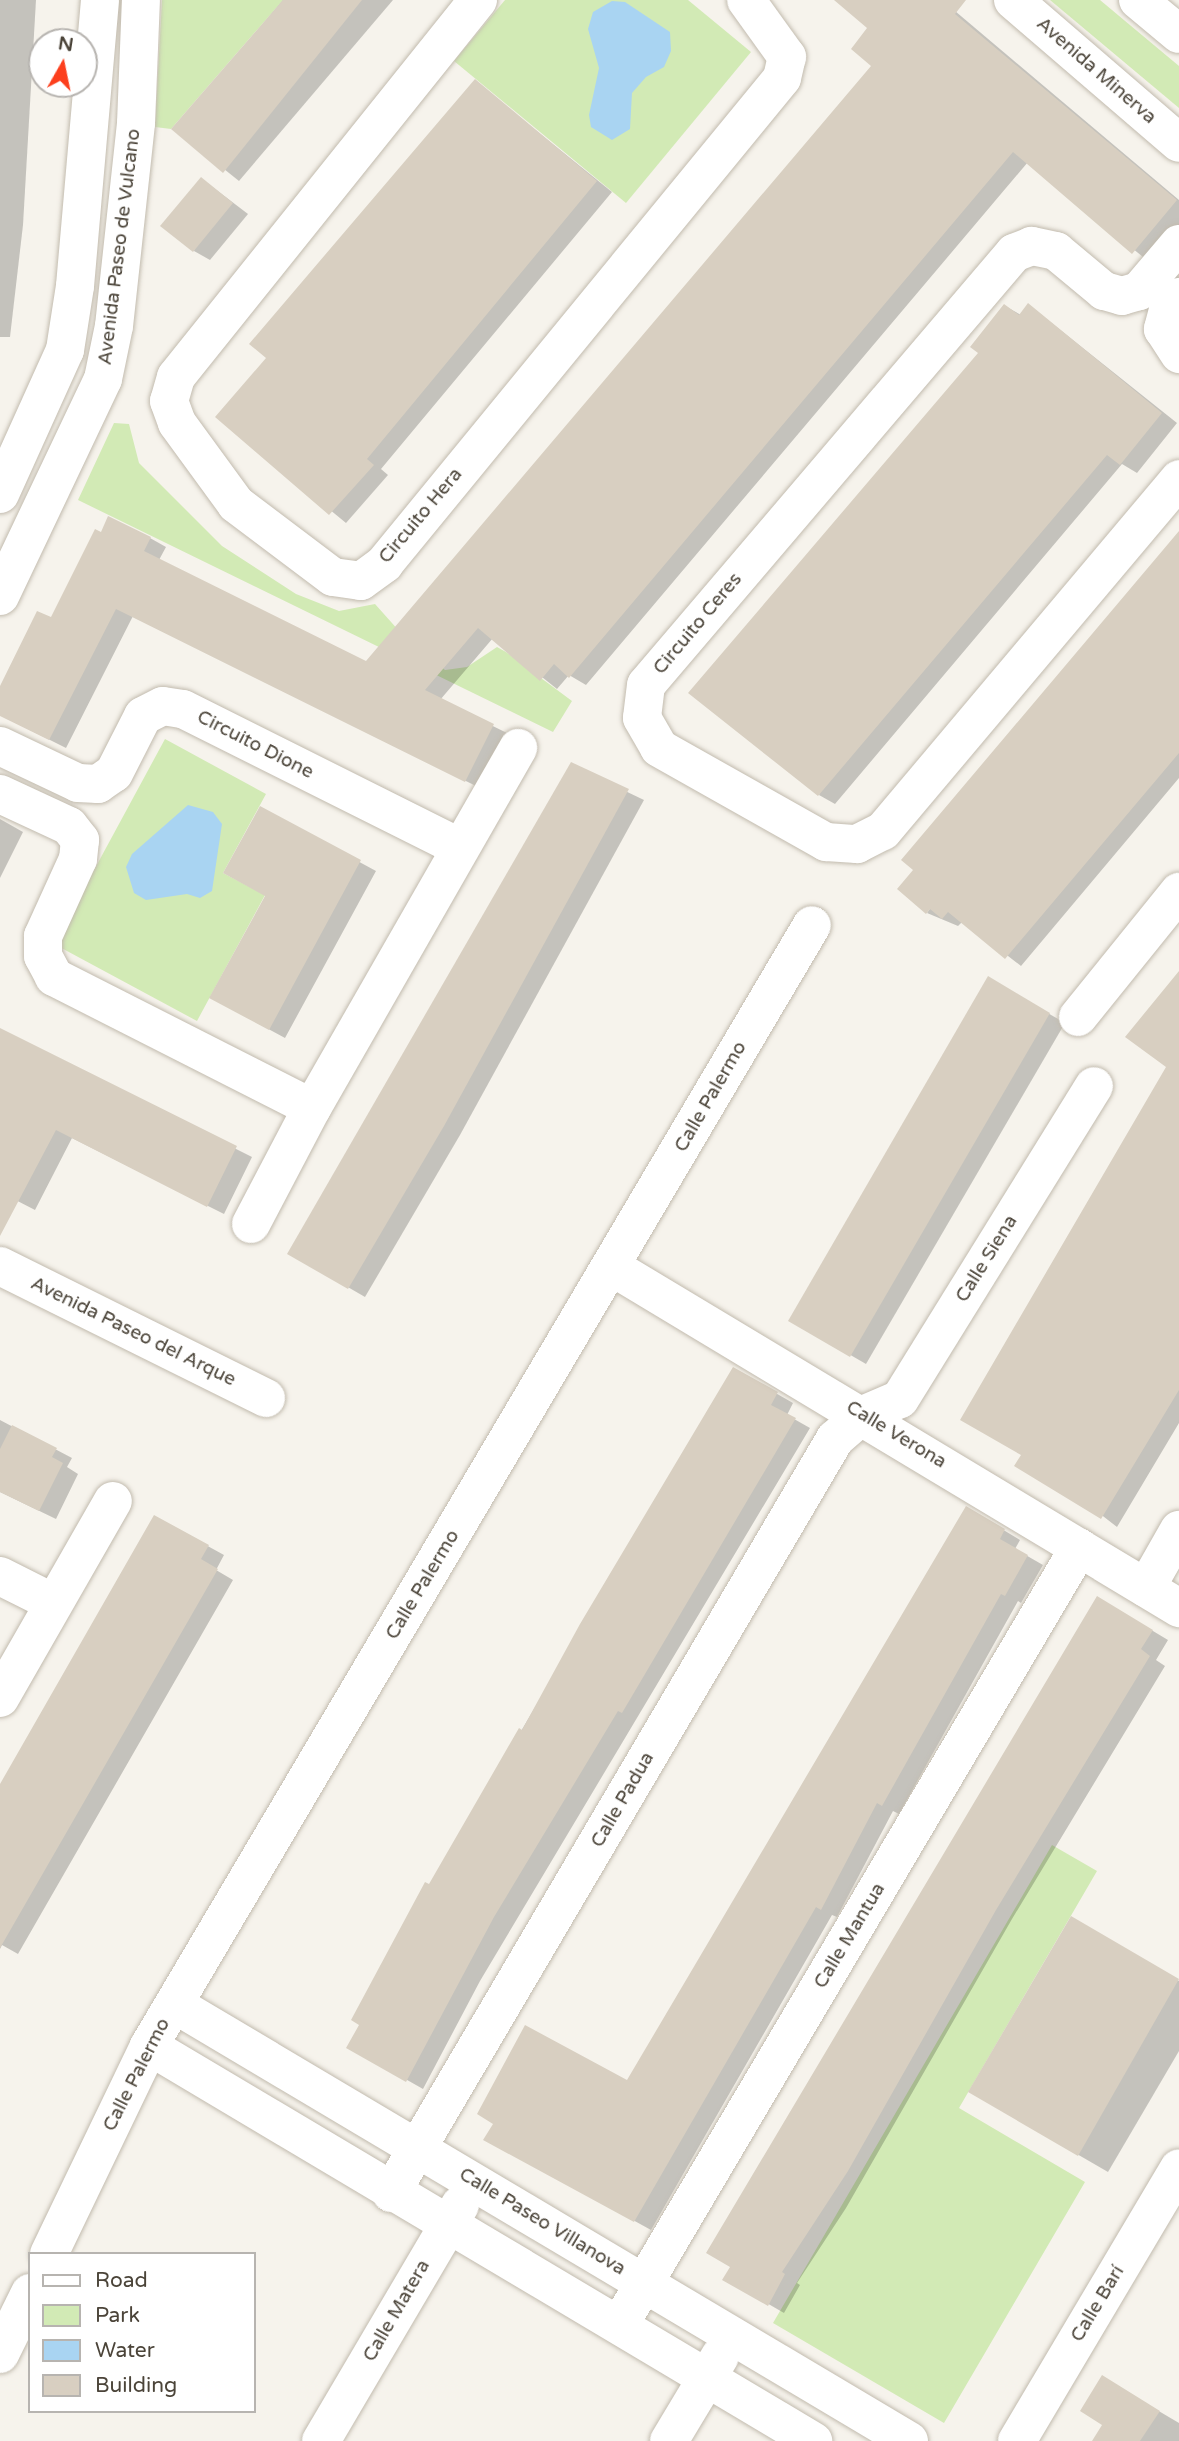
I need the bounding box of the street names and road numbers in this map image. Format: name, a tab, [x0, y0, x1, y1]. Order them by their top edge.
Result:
street label: Avenida Minerva	[1031, 13, 1161, 129]
street label: Avenida Paseo de Vulcano	[94, 128, 146, 366]
street label: Circuito Hera	[374, 464, 468, 568]
street label: Circuito Ceres	[649, 569, 747, 679]
street label: Circuito Dione	[193, 706, 317, 784]
street label: Calle Palermo	[670, 1038, 752, 1156]
street label: Calle Siena	[951, 1211, 1023, 1307]
street label: Avenida Paseo del Arque	[27, 1272, 239, 1392]
street label: Calle Verona	[842, 1396, 950, 1474]
street label: Calle Palermo	[381, 1526, 465, 1644]
street label: Calle Padua	[587, 1748, 659, 1852]
street label: Calle Mantua	[810, 1879, 890, 1993]
street label: Calle Palermo	[99, 2015, 175, 2135]
street label: Calle Paseo Villanova	[455, 2163, 629, 2281]
street label: Calle Matera	[359, 2256, 435, 2366]
street label: Calle Barí	[1066, 2262, 1130, 2346]

